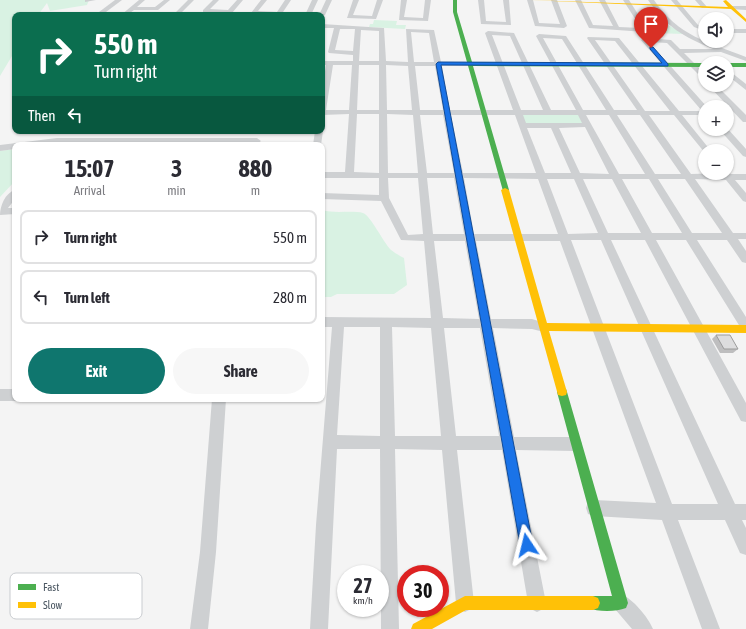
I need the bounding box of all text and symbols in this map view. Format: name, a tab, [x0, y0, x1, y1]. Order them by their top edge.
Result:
pin	[634, 7.0, 668, 48]
map controls	[698, 12, 734, 180]
button: sound	[698, 12, 734, 48]
icon: arrive	[640, 13, 662, 35]
icon: right	[28, 28, 80, 80]
text: 550 m	[94, 28, 157, 60]
button: layers	[698, 56, 734, 92]
text: Turn right	[94, 61, 157, 82]
button: +	[698, 100, 734, 136]
icon: left	[64, 104, 86, 126]
text: Then	[28, 107, 56, 124]
button: −	[698, 144, 734, 180]
text: 15:07	[65, 155, 115, 182]
text: 3	[171, 155, 182, 182]
text: 880	[239, 155, 272, 182]
text: Arrival	[74, 183, 105, 198]
text: min	[167, 183, 186, 198]
text: m	[251, 183, 260, 198]
icon: right	[30, 226, 52, 248]
text: Turn right	[64, 229, 117, 246]
text: 550 m	[273, 229, 307, 246]
icon: left	[30, 286, 52, 308]
text: Turn left	[64, 289, 110, 306]
text: 280 m	[273, 289, 307, 306]
button: Exit	[28, 348, 165, 394]
button: Share	[173, 348, 309, 394]
position arrow	[506, 524, 548, 566]
speed limit sign: 30	[397, 565, 449, 617]
legend	[10, 573, 142, 619]
text: 27	[354, 574, 372, 597]
text: Fast	[43, 581, 59, 593]
text: km/h	[353, 595, 373, 606]
text: Slow	[43, 599, 62, 611]

